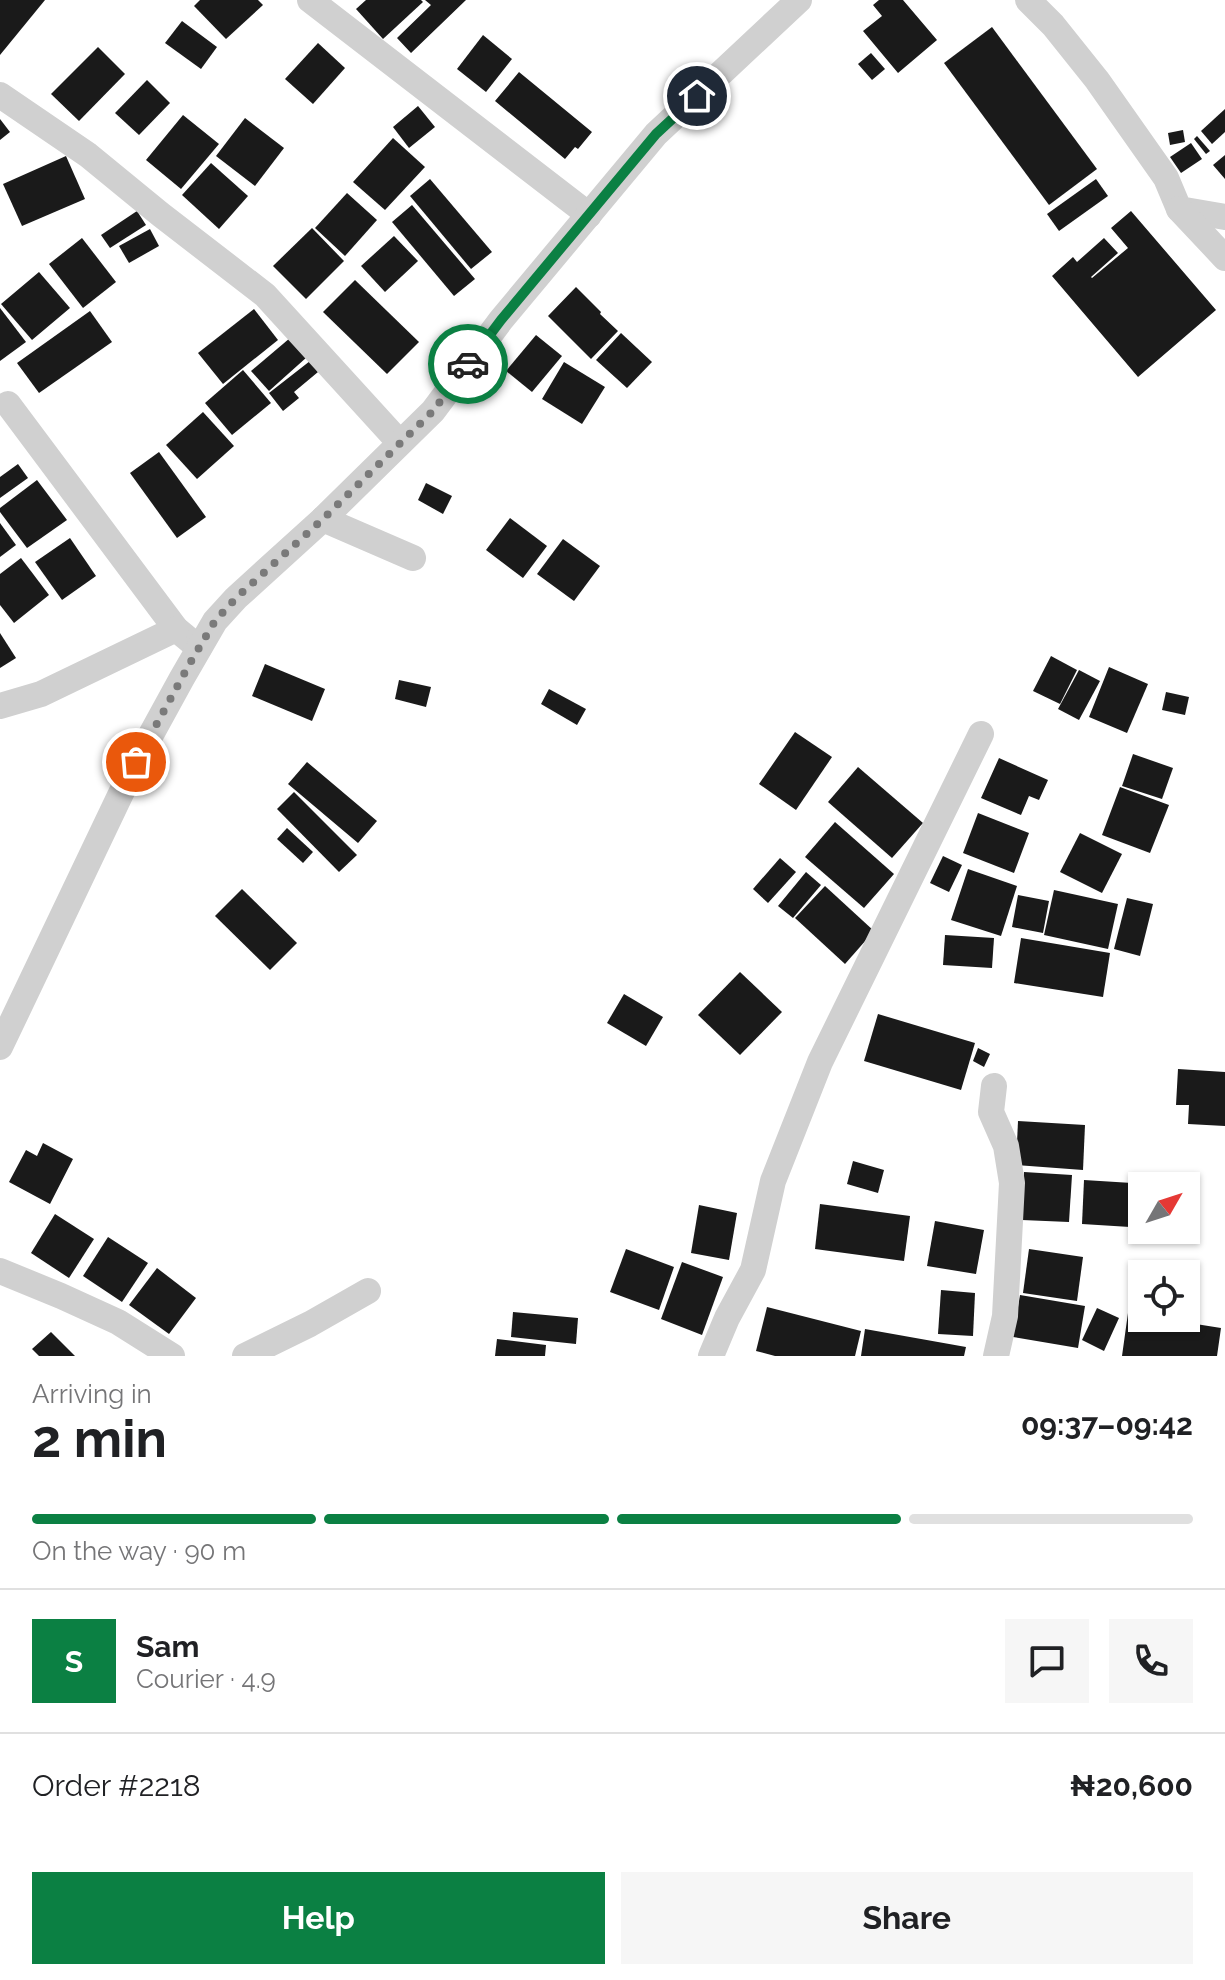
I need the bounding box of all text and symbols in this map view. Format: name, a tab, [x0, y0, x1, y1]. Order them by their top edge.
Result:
pin	[663, 62, 731, 130]
icon: home	[675, 74, 719, 118]
courier	[428, 324, 508, 404]
icon: car	[446, 342, 490, 386]
pin	[102, 728, 170, 796]
icon: bag	[114, 740, 158, 784]
north arrow	[1128, 1172, 1200, 1244]
map controls	[1128, 1172, 1200, 1332]
button: locate	[1128, 1260, 1200, 1332]
text: Arriving in	[32, 1379, 152, 1409]
text: 09:37–09:42	[1021, 1407, 1193, 1442]
text: 2 min	[32, 1408, 167, 1469]
text: On the way · 90 m	[32, 1536, 246, 1566]
button: chat	[1005, 1619, 1089, 1703]
button: phone	[1109, 1619, 1193, 1703]
text: Sam	[136, 1629, 199, 1664]
text: S	[65, 1644, 83, 1679]
text: Courier · 4.9	[136, 1664, 276, 1694]
text: Order #2218	[32, 1768, 201, 1803]
text: ₦20,600	[1070, 1768, 1193, 1803]
button: Help	[32, 1872, 605, 1964]
button: Share	[621, 1872, 1193, 1964]

